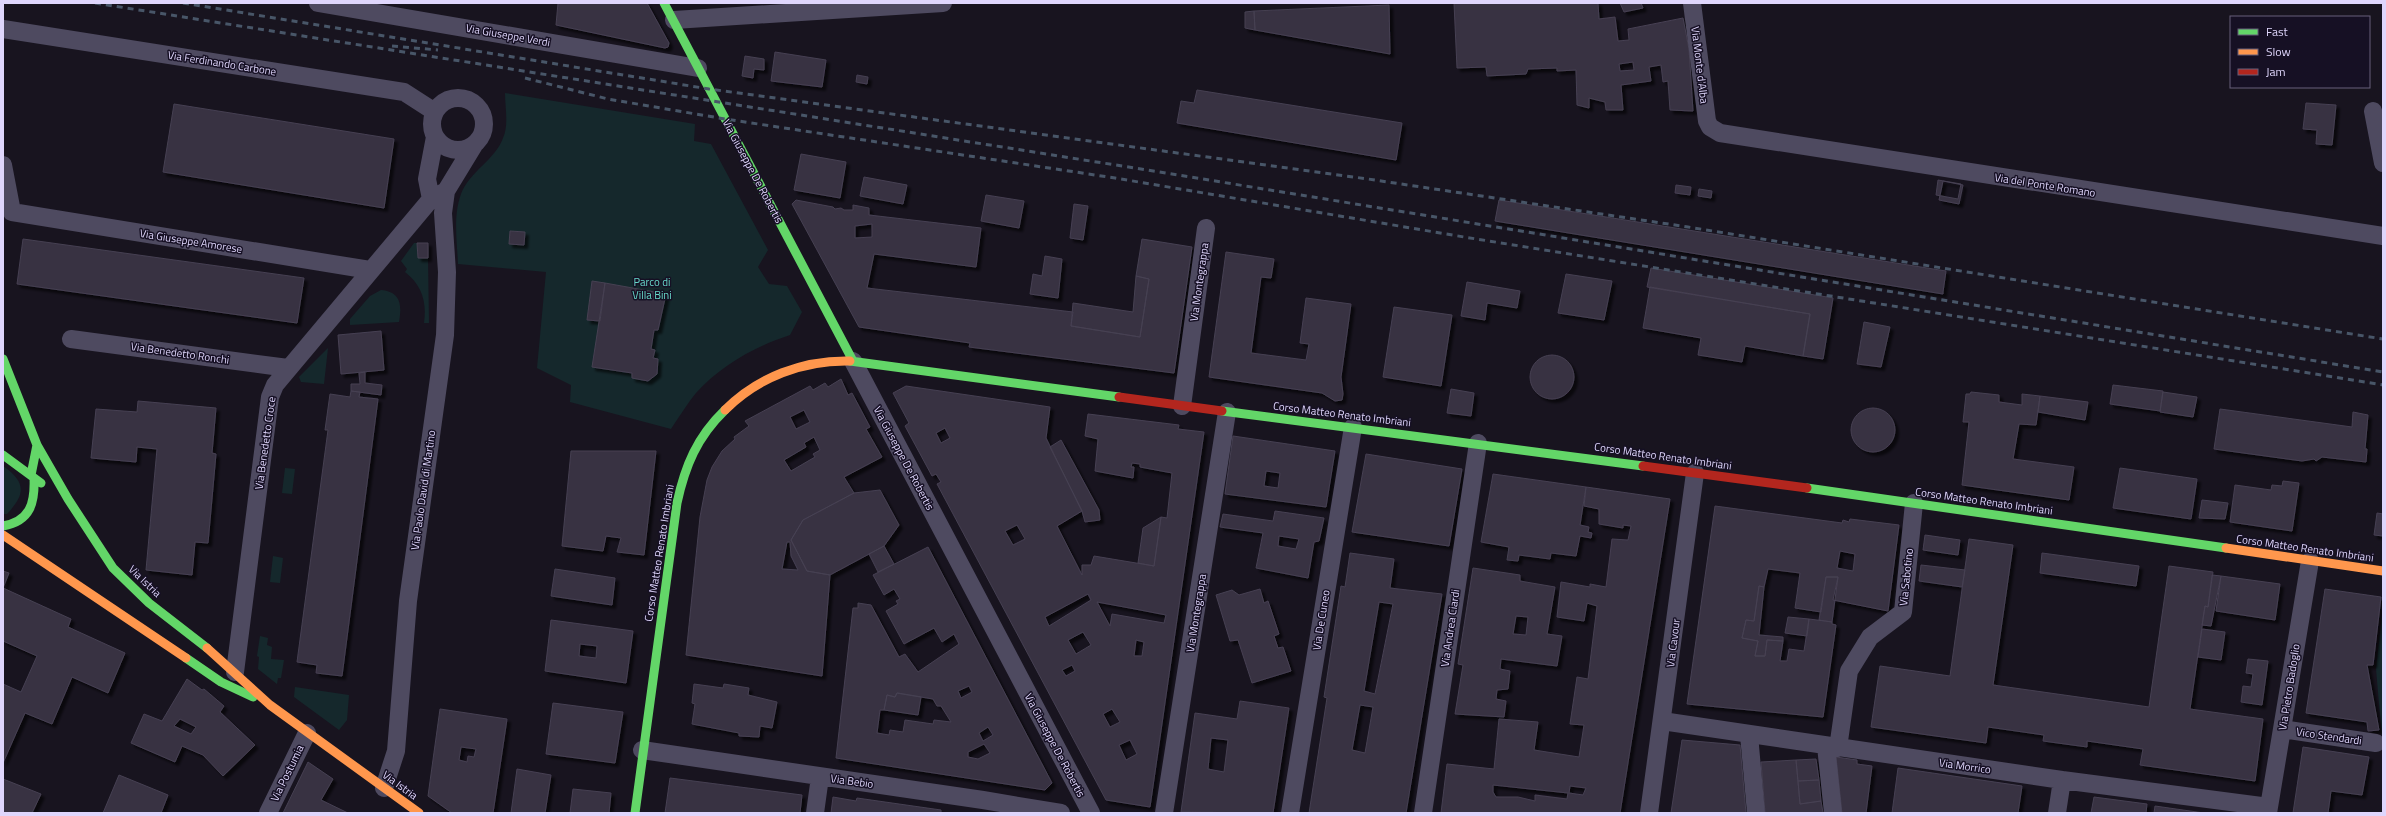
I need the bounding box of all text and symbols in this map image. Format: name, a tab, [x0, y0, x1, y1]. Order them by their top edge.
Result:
legend	[2230, 16, 2370, 88]
street label: Via Giuseppe Verdi	[465, 20, 551, 50]
text: Fast	[2266, 22, 2289, 41]
street label: Via Monte d'Alba	[1687, 26, 1713, 105]
text: Slow	[2266, 42, 2291, 61]
street label: Via Ferdinando Carbone	[167, 47, 278, 80]
text: Jam	[2266, 62, 2286, 81]
street label: Via Giuseppe De Robertis	[719, 116, 787, 226]
street label: Via del Ponte Romano	[1993, 169, 2097, 201]
street label: Via Giuseppe Amorese	[139, 225, 244, 257]
street label: Via Montegrappa	[1186, 241, 1212, 322]
park label: Parco di Villa Bini	[632, 274, 672, 303]
street label: Via Benedetto Ronchi	[130, 338, 230, 368]
street label: Via Benedetto Croce	[251, 395, 279, 490]
street label: Corso Matteo Renato Imbriani	[1272, 398, 1412, 430]
street label: Via Giuseppe De Robertis	[870, 403, 938, 513]
street label: Via Paolo David di Martino	[407, 429, 439, 551]
street label: Corso Matteo Renato Imbriani	[1593, 438, 1733, 474]
street label: Corso Matteo Renato Imbriani	[640, 483, 678, 623]
street label: Corso Matteo Renato Imbriani	[1914, 483, 2054, 519]
street label: Corso Matteo Renato Imbriani	[2235, 530, 2375, 566]
street label: Via Sabotino	[1895, 547, 1917, 607]
street label: Via Istria	[125, 561, 165, 601]
street label: Via Montegrappa	[1182, 572, 1210, 653]
street label: Via Andrea Ciardi	[1437, 588, 1463, 668]
street label: Via De Cuneo	[1308, 589, 1334, 651]
street label: Via Cavour	[1662, 618, 1684, 668]
street label: Via Pietro Badoglio	[2274, 642, 2304, 731]
street label: Via Giuseppe De Robertis	[1021, 690, 1089, 800]
street label: Vico Stendardi	[2295, 723, 2363, 749]
street label: Via Postumia	[266, 742, 308, 804]
street label: Via Morrico	[1938, 754, 1992, 778]
street label: Via Istria	[379, 767, 421, 804]
street label: Via Bebio	[830, 770, 875, 792]

